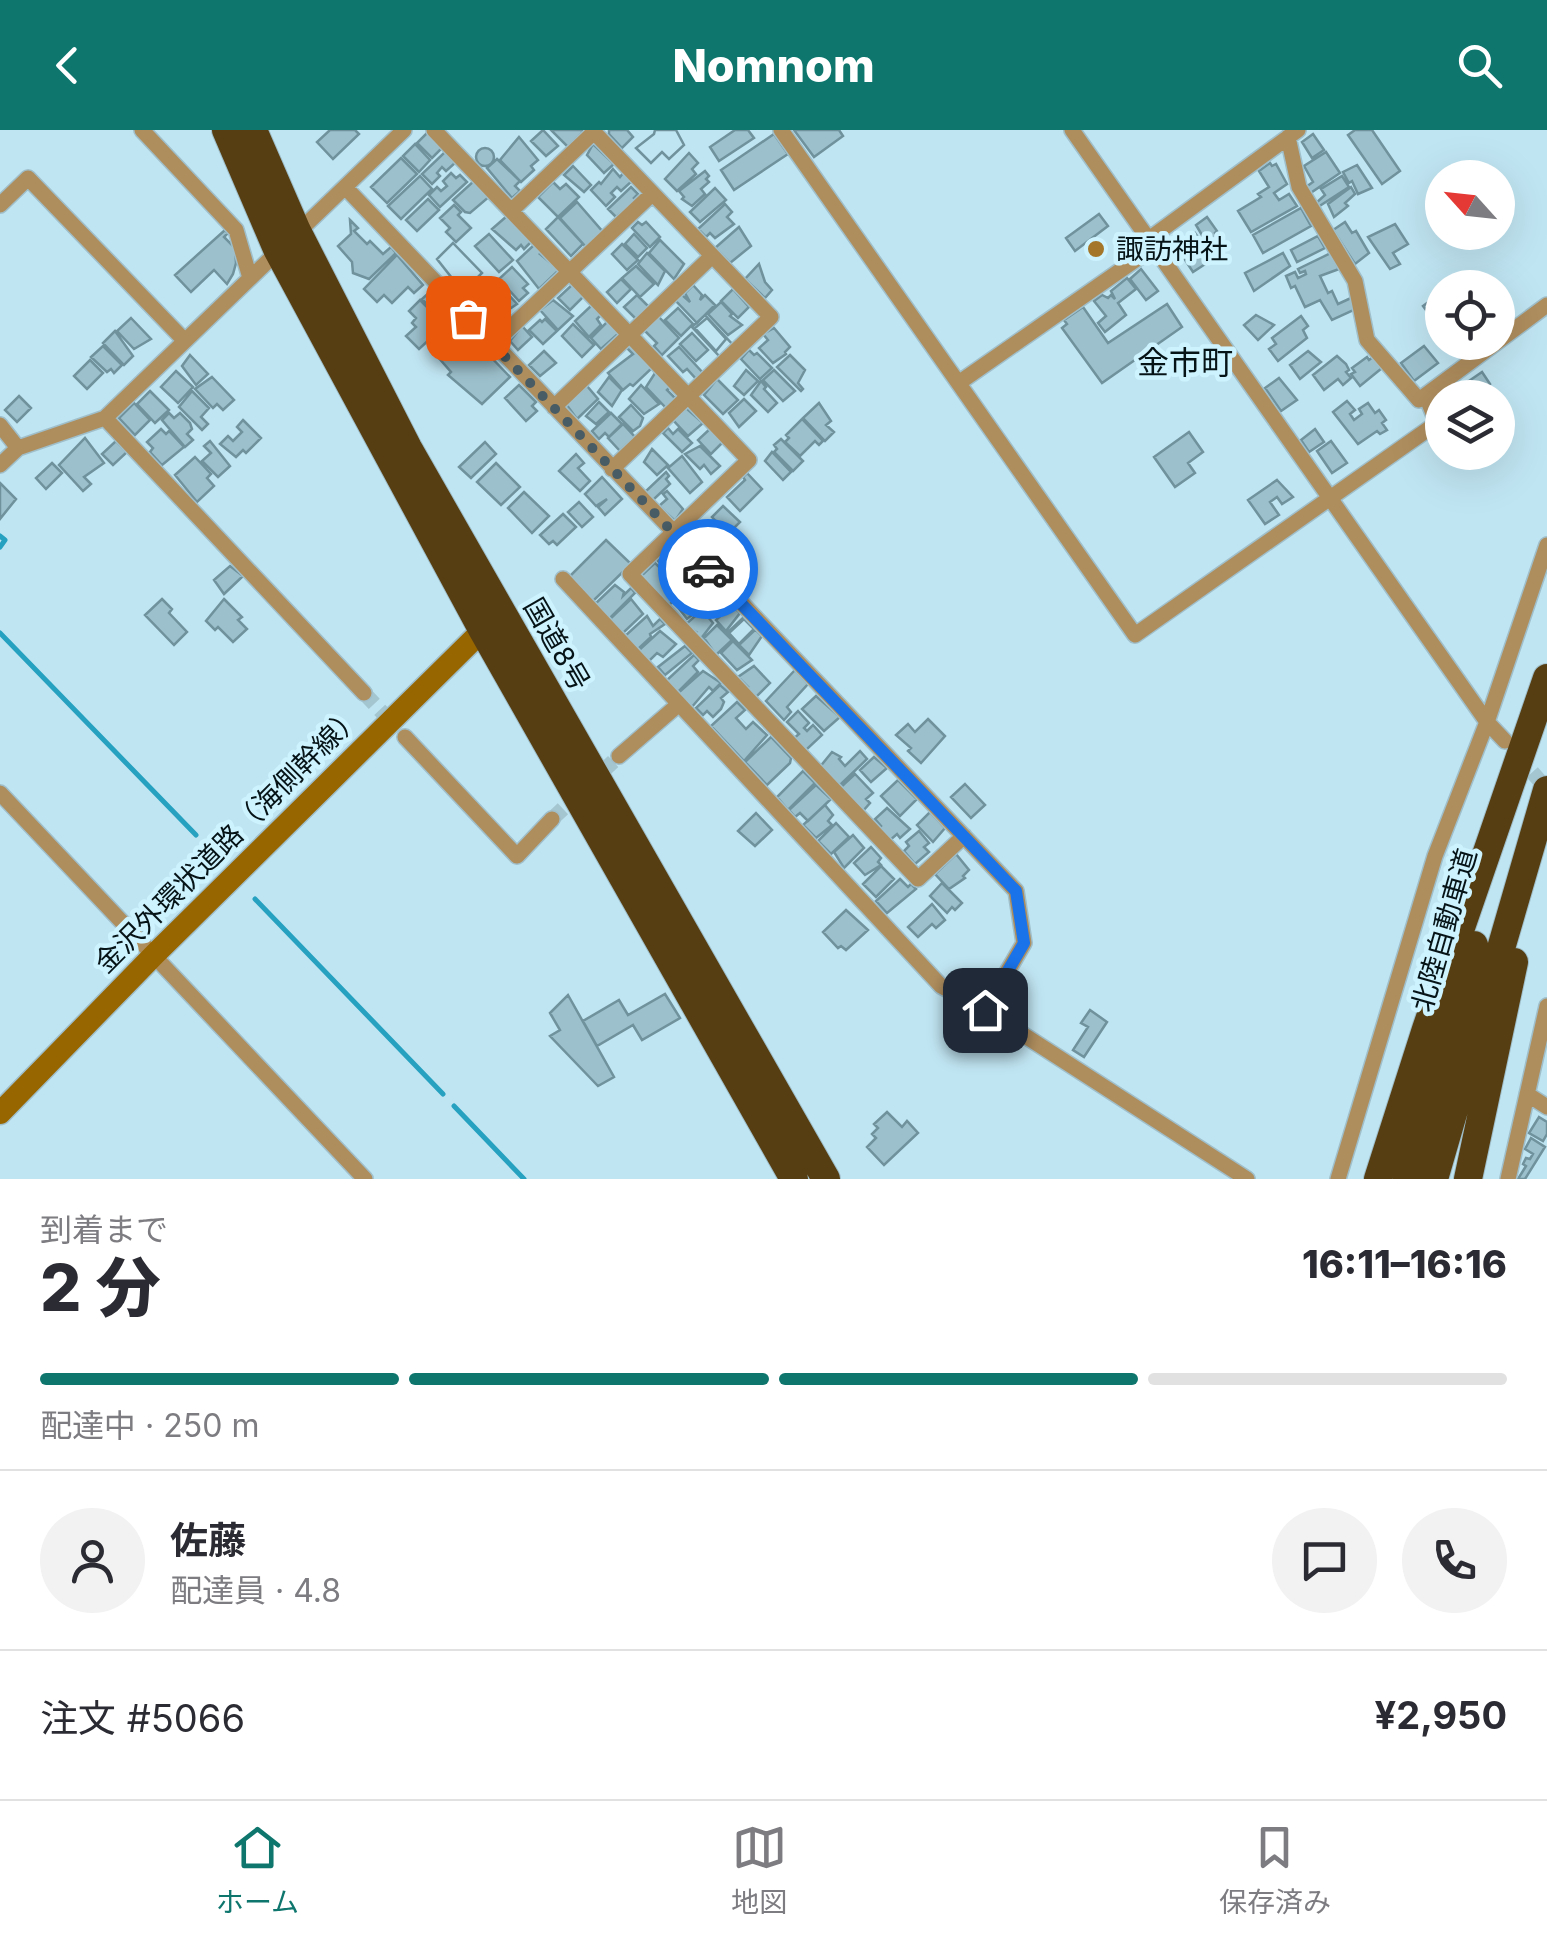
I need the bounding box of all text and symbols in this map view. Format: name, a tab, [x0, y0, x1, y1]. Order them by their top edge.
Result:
icon: back	[40, 38, 95, 93]
text: Nomnom	[672, 38, 875, 93]
icon: search	[1452, 38, 1507, 93]
north arrow	[1425, 160, 1515, 250]
map controls	[1425, 160, 1515, 470]
place label: 諏訪神社	[1116, 232, 1228, 266]
marker: 諏訪神社	[1085, 238, 1107, 260]
button: locate	[1425, 270, 1515, 360]
pin	[426, 276, 511, 361]
icon: bag	[441, 291, 496, 346]
district label: 金市町	[1137, 343, 1233, 382]
button: layers	[1425, 380, 1515, 470]
courier	[658, 519, 758, 619]
icon: car	[681, 542, 736, 597]
street label: 国道8号	[517, 592, 597, 696]
street label: 金沢外環状道路（海側幹線）	[87, 698, 369, 980]
street label: 北陸自動車道	[1405, 845, 1483, 1015]
pin	[943, 968, 1028, 1053]
icon: home	[958, 983, 1013, 1038]
text: 到着まで	[40, 1210, 168, 1249]
text: 16:11–16:16	[1302, 1241, 1507, 1287]
text: 2 分	[40, 1248, 161, 1327]
text: 配達中 · 250 m	[40, 1406, 259, 1445]
button: person	[40, 1508, 145, 1613]
button: chat	[1272, 1508, 1377, 1613]
button: phone	[1402, 1508, 1507, 1613]
text: 佐藤	[170, 1517, 246, 1563]
text: 配達員 · 4.8	[170, 1571, 341, 1610]
text: ¥2,950	[1375, 1692, 1507, 1738]
text: 注文 #5066	[40, 1695, 245, 1741]
tab: ホーム	[216, 1820, 299, 1920]
tab: 地図	[731, 1820, 787, 1920]
tab: 保存済み	[1219, 1820, 1331, 1920]

